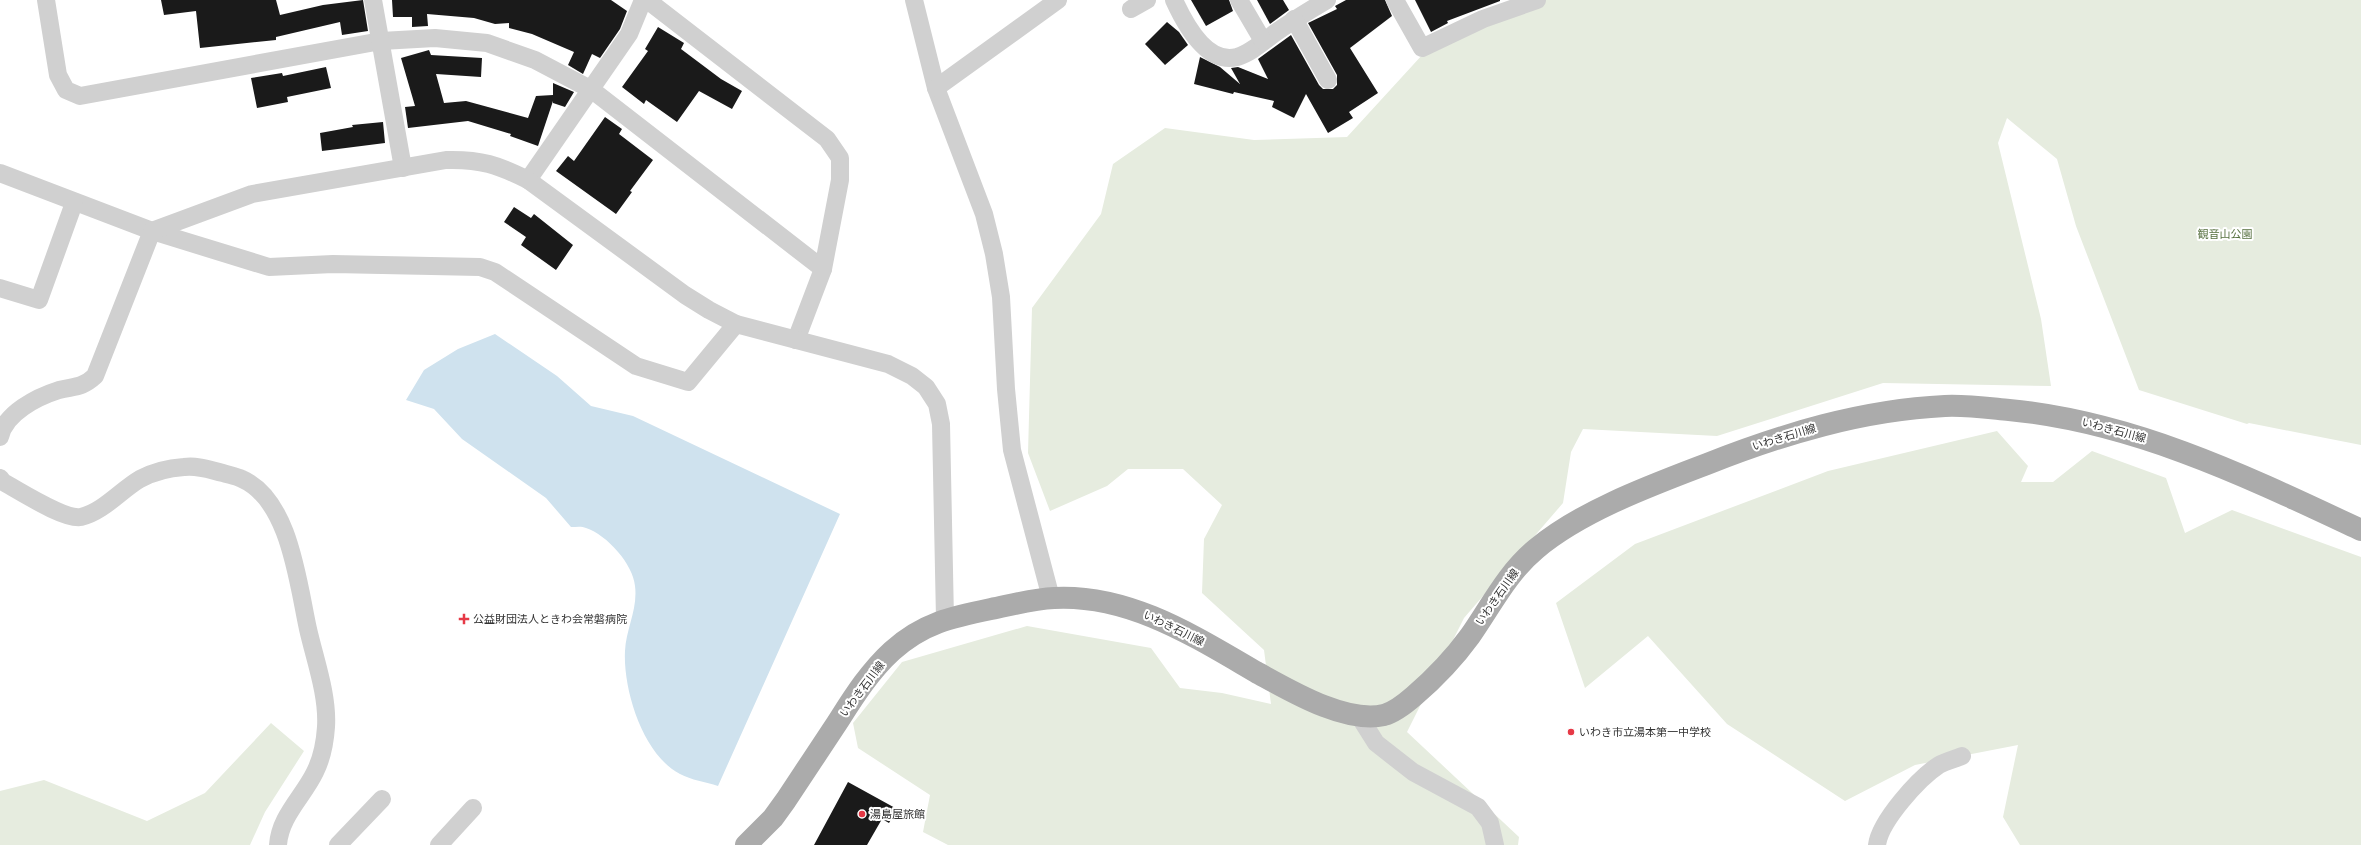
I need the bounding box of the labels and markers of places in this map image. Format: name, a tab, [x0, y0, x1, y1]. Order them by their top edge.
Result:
place label: 公益財団法人ときわ会常磐病院	[473, 611, 627, 627]
marker: 公益財団法人ときわ会常磐病院	[458, 613, 470, 625]
place label: いわき市立湯本第一中学校	[1579, 724, 1711, 740]
marker: いわき市立湯本第一中学校	[1566, 727, 1576, 737]
place label: 湯島屋旅館	[870, 806, 925, 822]
marker: 湯島屋旅館	[857, 809, 867, 819]

